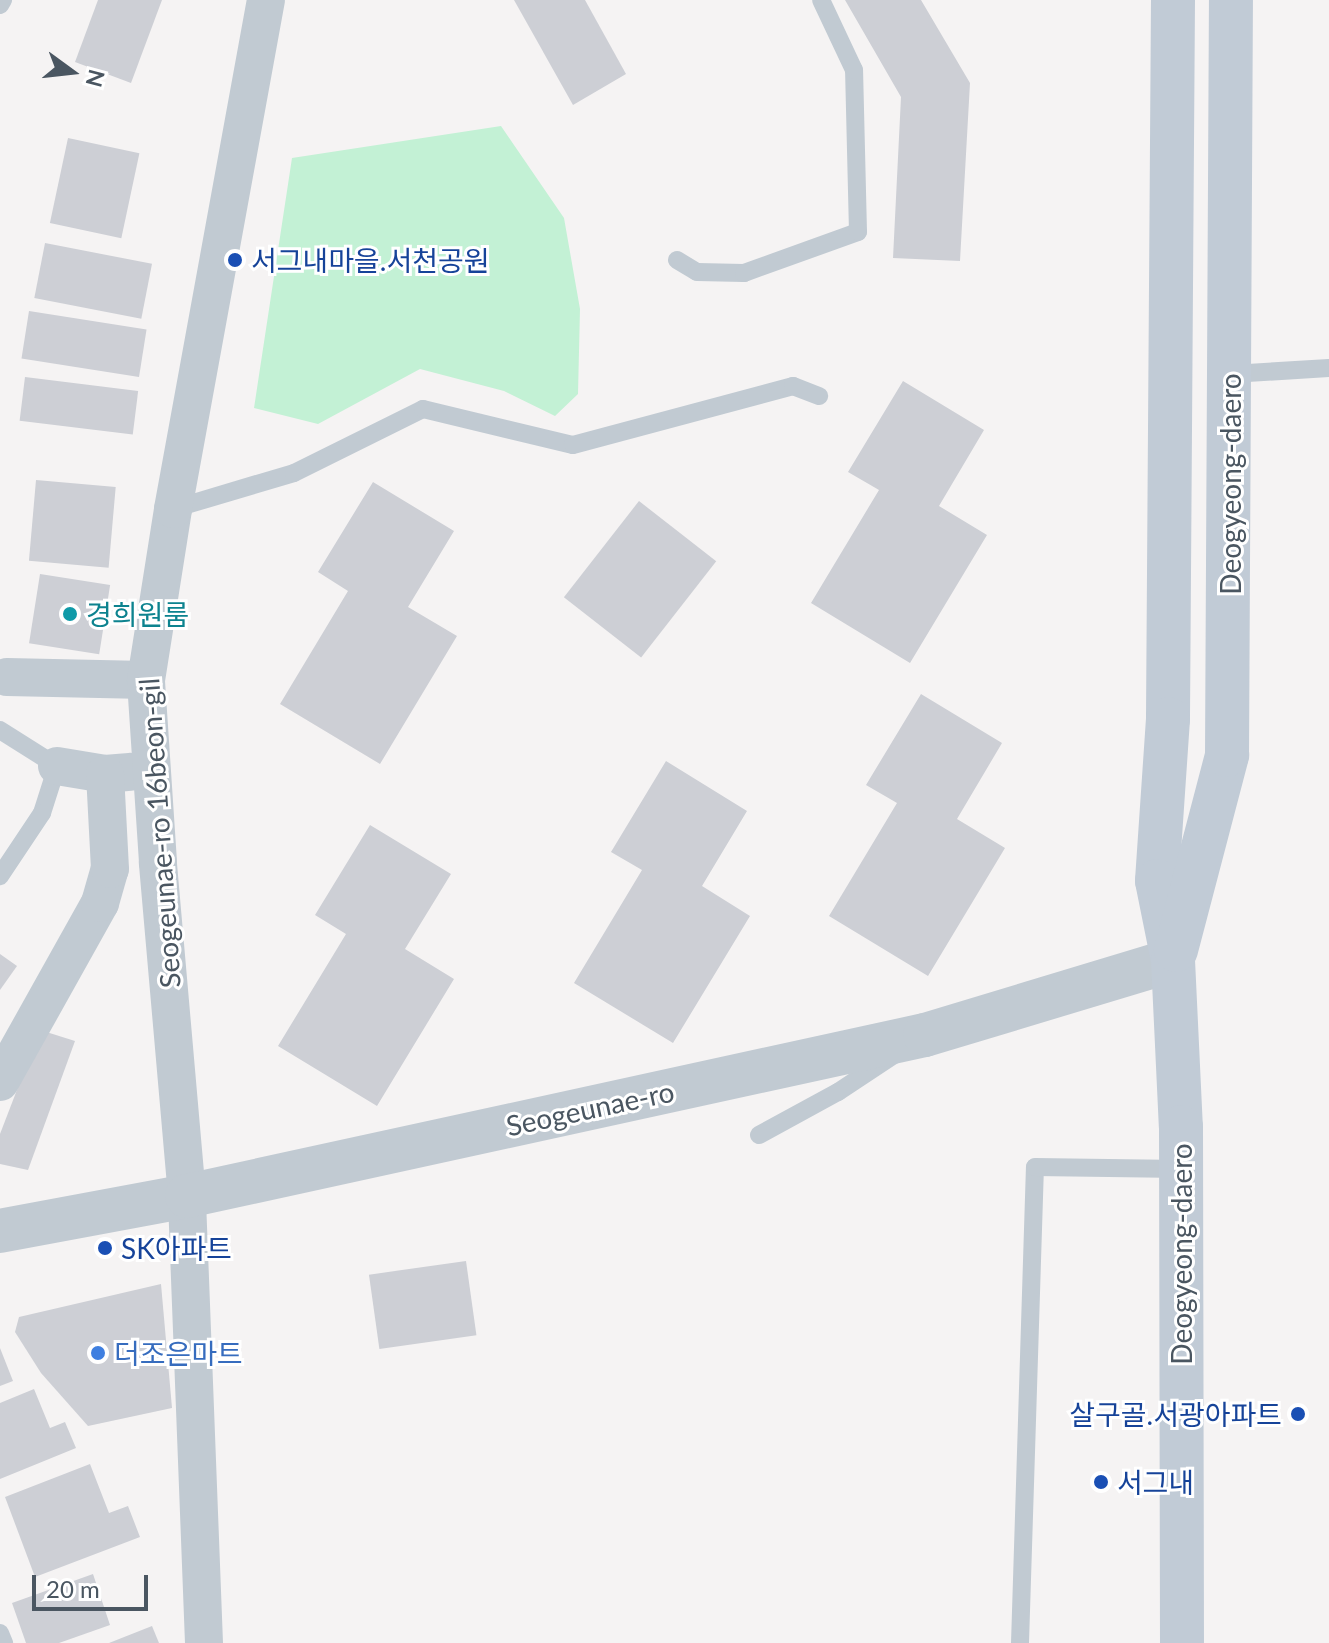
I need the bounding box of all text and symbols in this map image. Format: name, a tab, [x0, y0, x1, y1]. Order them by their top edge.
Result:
north arrow	[32, 32, 112, 112]
text: N	[80, 67, 111, 90]
place label: 서그내마을.서천공원	[251, 243, 489, 277]
marker: 서그내마을.서천공원	[226, 251, 244, 269]
street label: Deogyeong-daero	[1213, 373, 1247, 595]
place label: 경희원룸	[86, 597, 189, 631]
marker: 경희원룸	[61, 605, 79, 623]
street label: Seogeunae-ro 16beon-gil	[131, 677, 187, 989]
street label: Seogeunae-ro	[503, 1074, 677, 1142]
street label: Deogyeong-daero	[1164, 1143, 1198, 1365]
place label: SK아파트	[121, 1231, 232, 1265]
marker: SK아파트	[96, 1239, 114, 1257]
place label: 더조은마트	[114, 1336, 243, 1370]
marker: 더조은마트	[89, 1344, 107, 1362]
place label: 살구골.서광아파트	[1069, 1397, 1282, 1431]
marker: 살구골.서광아파트	[1289, 1405, 1307, 1423]
place label: 서그내	[1117, 1465, 1194, 1499]
marker: 서그내	[1092, 1473, 1110, 1491]
scale bar	[36, 1559, 152, 1609]
text: 20 m	[46, 1574, 100, 1603]

